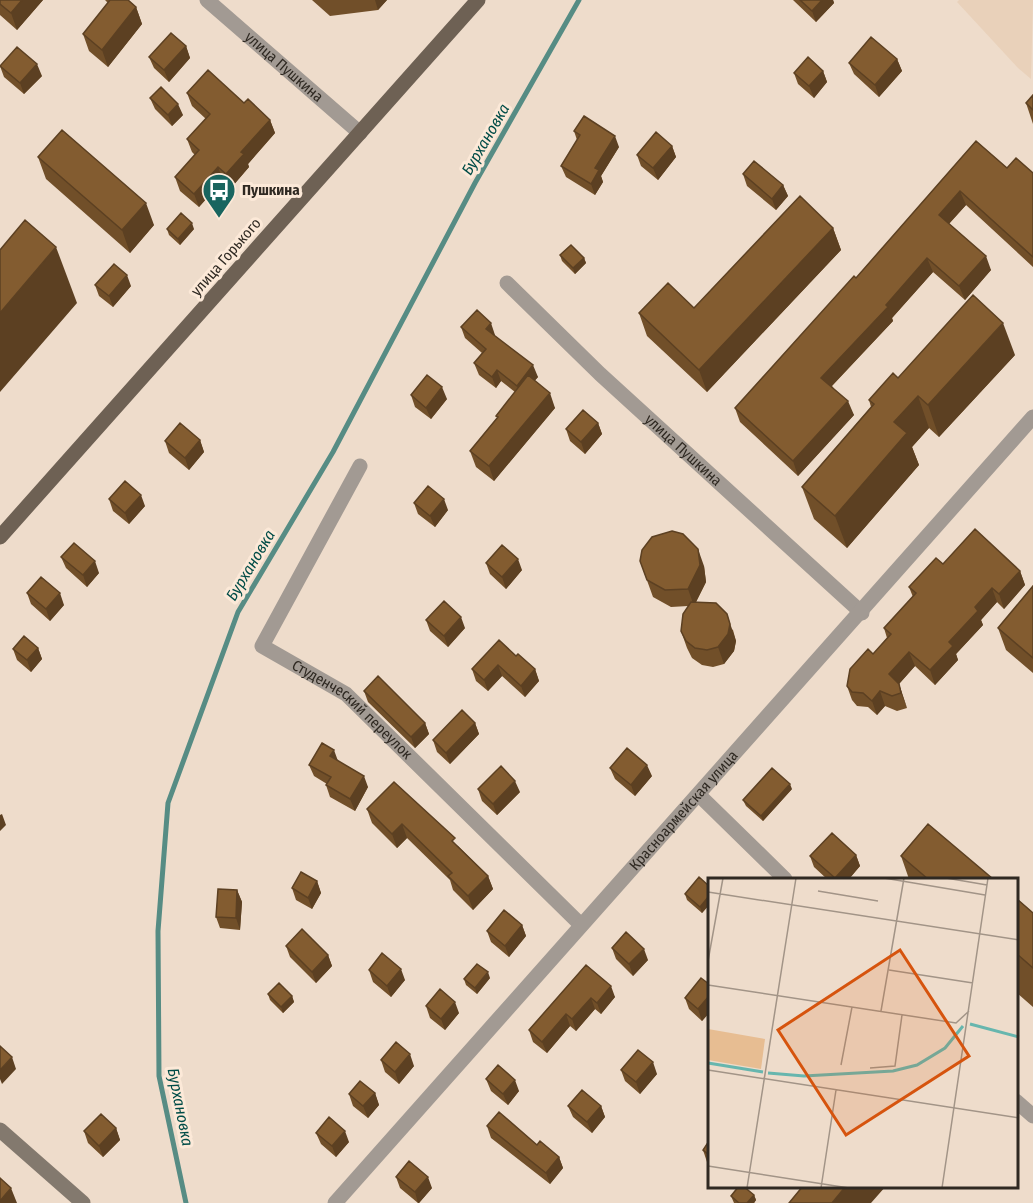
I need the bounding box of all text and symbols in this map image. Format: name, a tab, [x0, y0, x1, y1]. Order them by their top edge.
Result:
street label: улица Пушкина	[241, 28, 327, 106]
water label: Бурхановка	[457, 100, 513, 178]
bus stop icon: Пушкина	[201, 172, 237, 219]
place label: Пушкина	[242, 181, 300, 199]
street label: улица Горького	[187, 214, 265, 300]
street label: улица Пушкина	[641, 410, 726, 490]
water label: Бурхановка	[222, 526, 279, 604]
street label: Студенческий переулок	[289, 656, 416, 763]
street label: Красноармейская улица	[626, 747, 742, 874]
inset map	[708, 878, 1018, 1188]
water label: Бурхановка	[164, 1066, 197, 1148]

